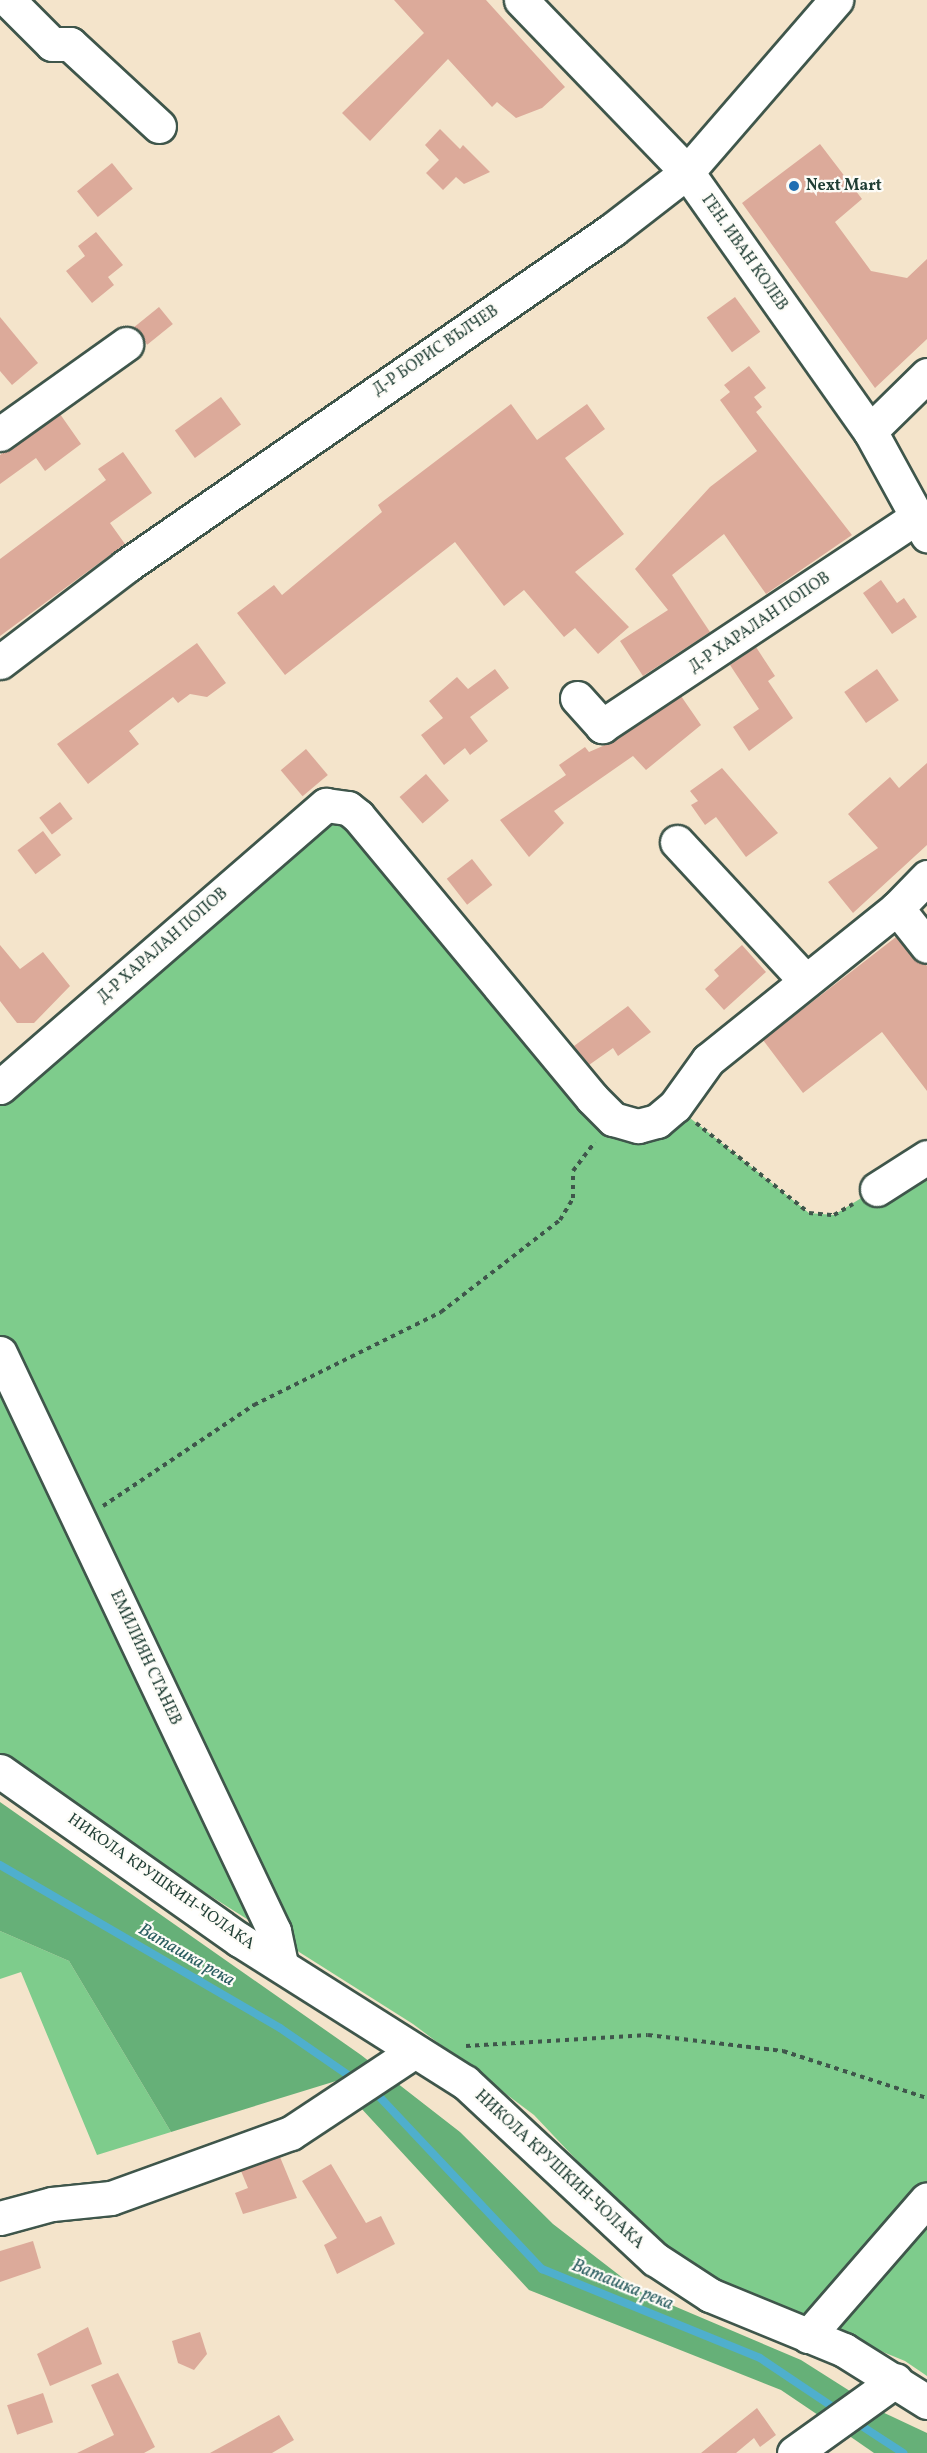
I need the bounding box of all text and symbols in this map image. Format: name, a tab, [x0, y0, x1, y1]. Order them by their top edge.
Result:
place label: Next Mart	[806, 176, 882, 196]
marker: Next Mart	[787, 179, 801, 193]
street label: ГЕН. ИВАН КОЛЕВ	[697, 191, 791, 315]
street label: Д-Р БОРИС ВЪЛЧЕВ	[369, 302, 503, 400]
street label: Д-Р ХАРАЛАН ПОПОВ	[686, 569, 834, 677]
street label: Д-Р ХАРАЛАН ПОПОВ	[94, 884, 232, 1008]
street label: ЕМИЛИЯН СТАНЕВ	[105, 1588, 185, 1728]
street label: НИКОЛА КРУШКИН-ЧОЛАКА	[64, 1810, 258, 1954]
water label: Ваташка река	[134, 1920, 238, 1992]
street label: НИКОЛА КРУШКИН-ЧОЛАКА	[471, 2087, 647, 2253]
water label: Ваташка река	[568, 2256, 676, 2316]

